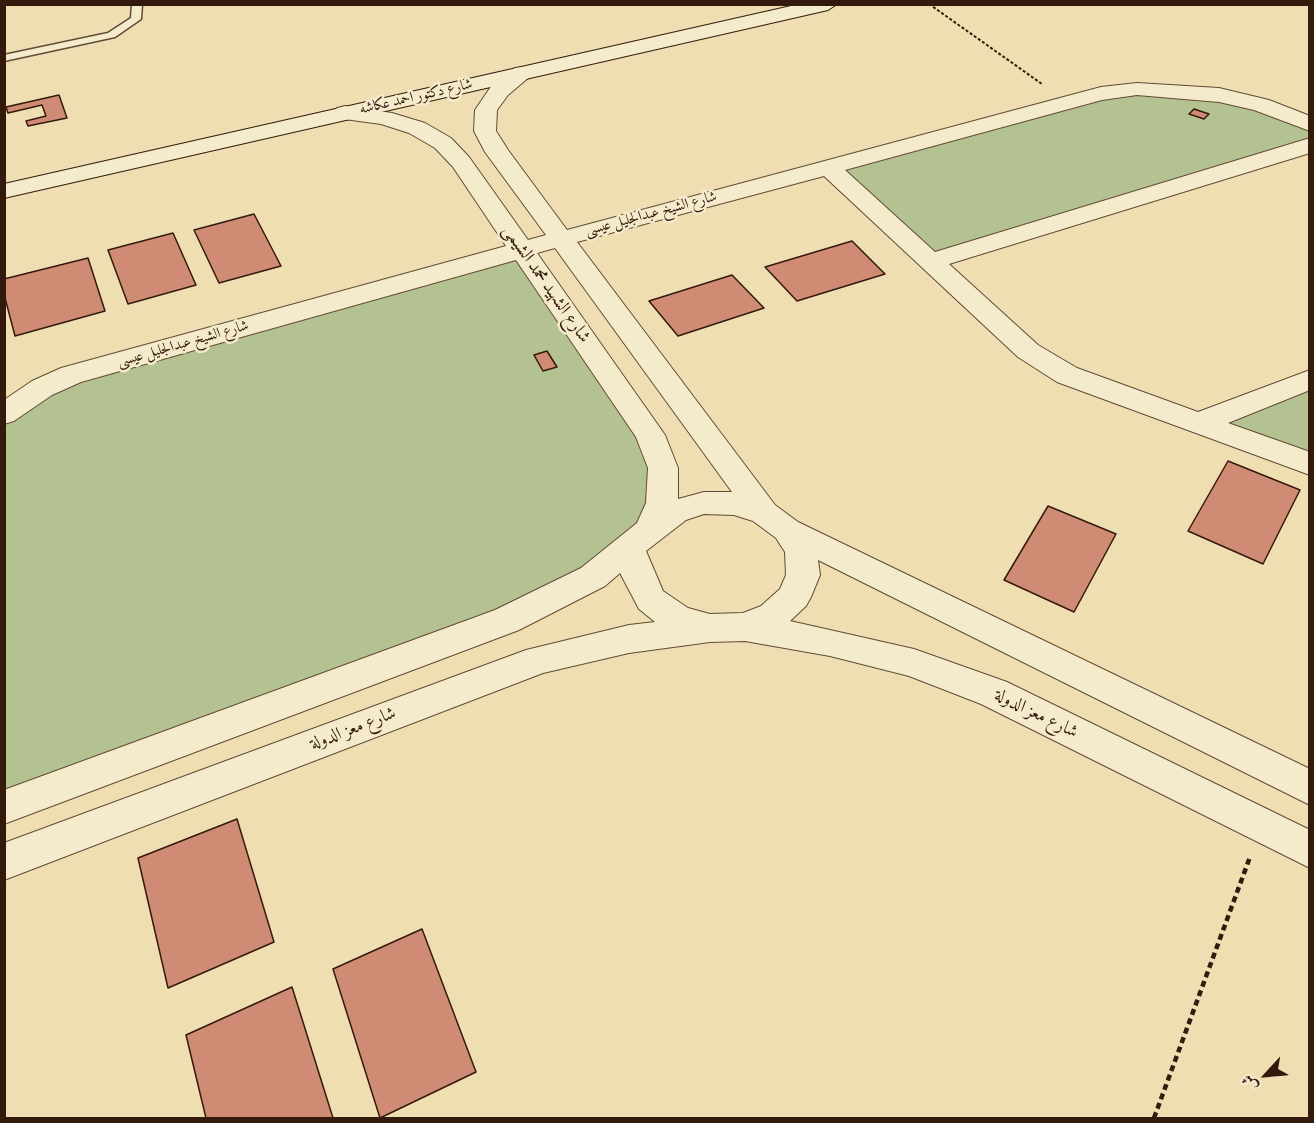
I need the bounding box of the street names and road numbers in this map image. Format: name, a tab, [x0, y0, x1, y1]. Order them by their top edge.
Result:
street label: شارع دكتور احمد عكاشه	[358, 75, 474, 119]
street label: شارع الشيخ عبدالجليل عيسى	[583, 188, 719, 240]
street label: شارع الشهيد محمد الشيمى	[497, 221, 595, 347]
street label: شارع الشيخ عبدالجليل عيسى	[115, 317, 251, 371]
street label: شارع معز الدولة	[991, 684, 1081, 744]
street label: شارع معز الدولة	[307, 703, 399, 755]

